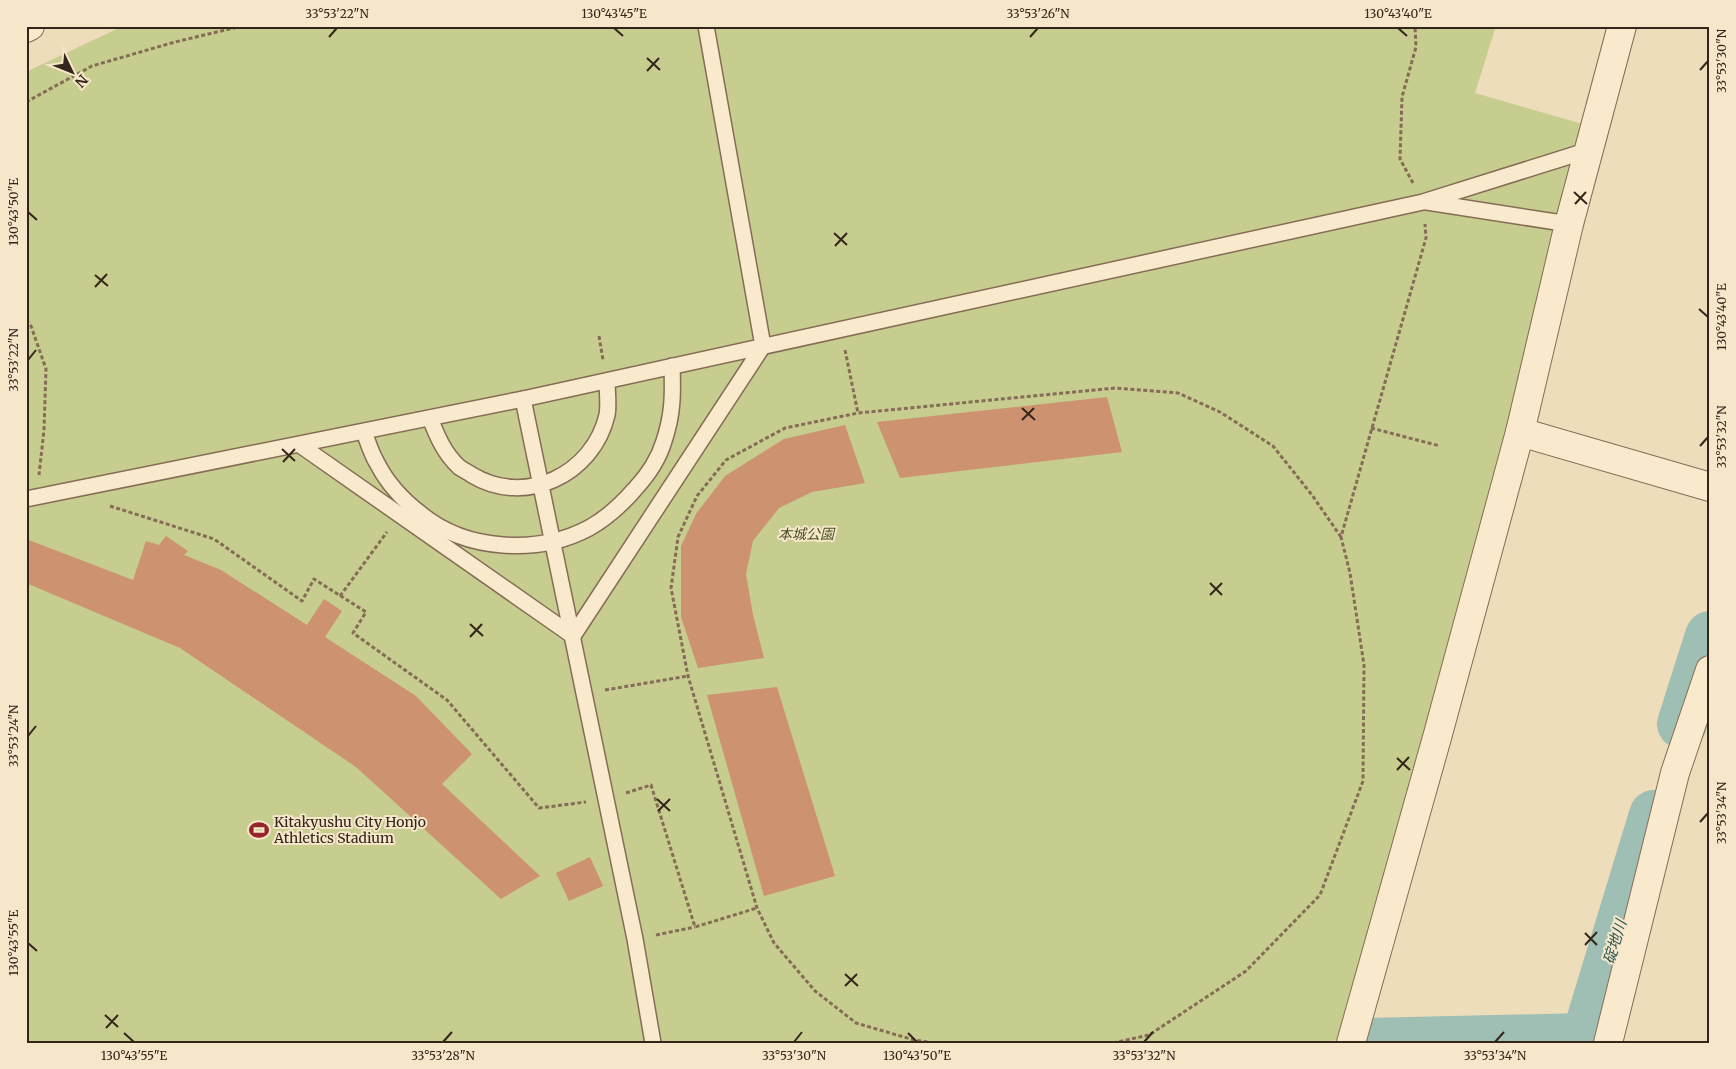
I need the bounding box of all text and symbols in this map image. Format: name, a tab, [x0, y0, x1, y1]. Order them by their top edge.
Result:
text: 33°53'22"N	[305, 6, 369, 21]
text: 130°43'45"E	[581, 6, 647, 21]
text: 33°53'26"N	[1006, 6, 1070, 21]
text: 130°43'40"E	[1364, 6, 1432, 21]
text: 33°53'30"N	[1714, 28, 1729, 93]
north arrow	[48, 48, 98, 98]
text: N	[71, 71, 92, 91]
text: 130°43'50"E	[6, 178, 21, 246]
text: 130°43'40"E	[1714, 283, 1729, 351]
text: 33°53'22"N	[6, 328, 21, 392]
text: 33°53'32"N	[1714, 405, 1729, 468]
park label: 本城公園	[778, 525, 836, 543]
text: 33°53'24"N	[6, 704, 21, 767]
text: 33°53'34"N	[1714, 781, 1729, 844]
place label: Kitakyushu City Honjo Athletics Stadium	[273, 813, 426, 847]
sports icon: Kitakyushu City Honjo Athletics Stadium	[248, 819, 270, 841]
text: 130°43'55"E	[6, 910, 21, 976]
water label: 碇地川	[1599, 916, 1631, 966]
text: 130°43'55"E	[101, 1048, 167, 1063]
text: 33°53'28"N	[411, 1048, 476, 1063]
text: 33°53'30"N	[762, 1048, 827, 1063]
text: 130°43'50"E	[883, 1048, 951, 1063]
text: 33°53'32"N	[1113, 1048, 1176, 1063]
text: 33°53'34"N	[1464, 1048, 1527, 1063]

